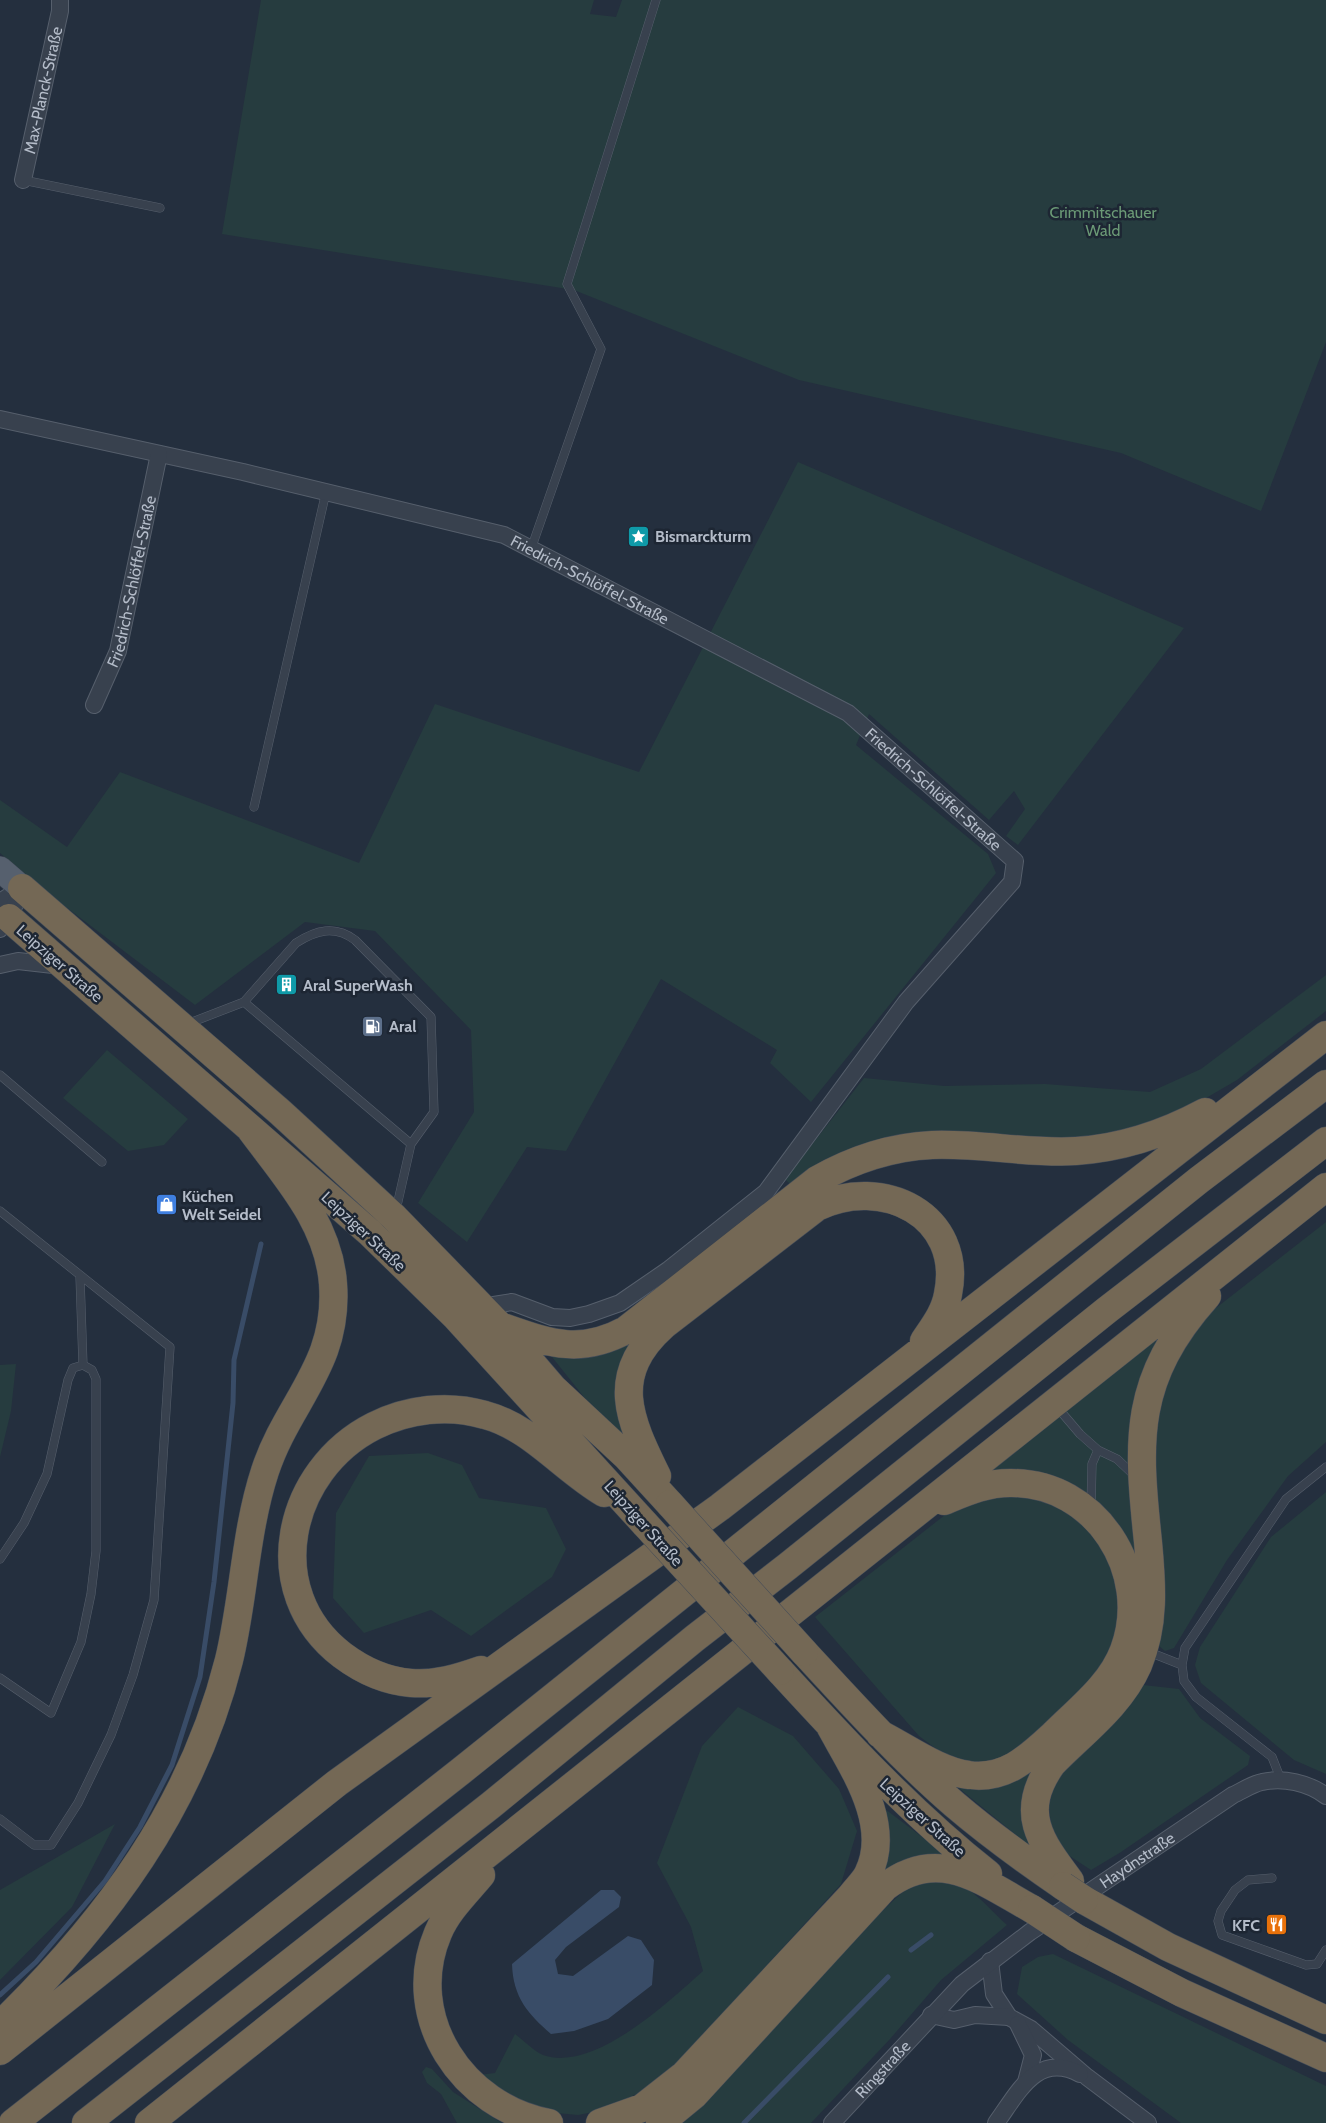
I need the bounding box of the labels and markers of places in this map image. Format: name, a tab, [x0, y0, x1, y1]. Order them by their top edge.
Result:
place icon: Bismarckturm	[627, 524, 651, 548]
place label: Bismarckturm	[655, 527, 751, 546]
building icon: Aral SuperWash	[275, 973, 299, 997]
place label: Aral SuperWash	[303, 976, 413, 995]
fuel station icon: Aral	[361, 1014, 385, 1038]
place label: Aral	[389, 1017, 416, 1036]
place label: Küchen Welt Seidel	[182, 1187, 261, 1224]
shop icon: Küchen Welt Seidel	[154, 1193, 178, 1217]
restaurant icon: KFC	[1264, 1913, 1288, 1937]
place label: KFC	[1232, 1916, 1260, 1935]

